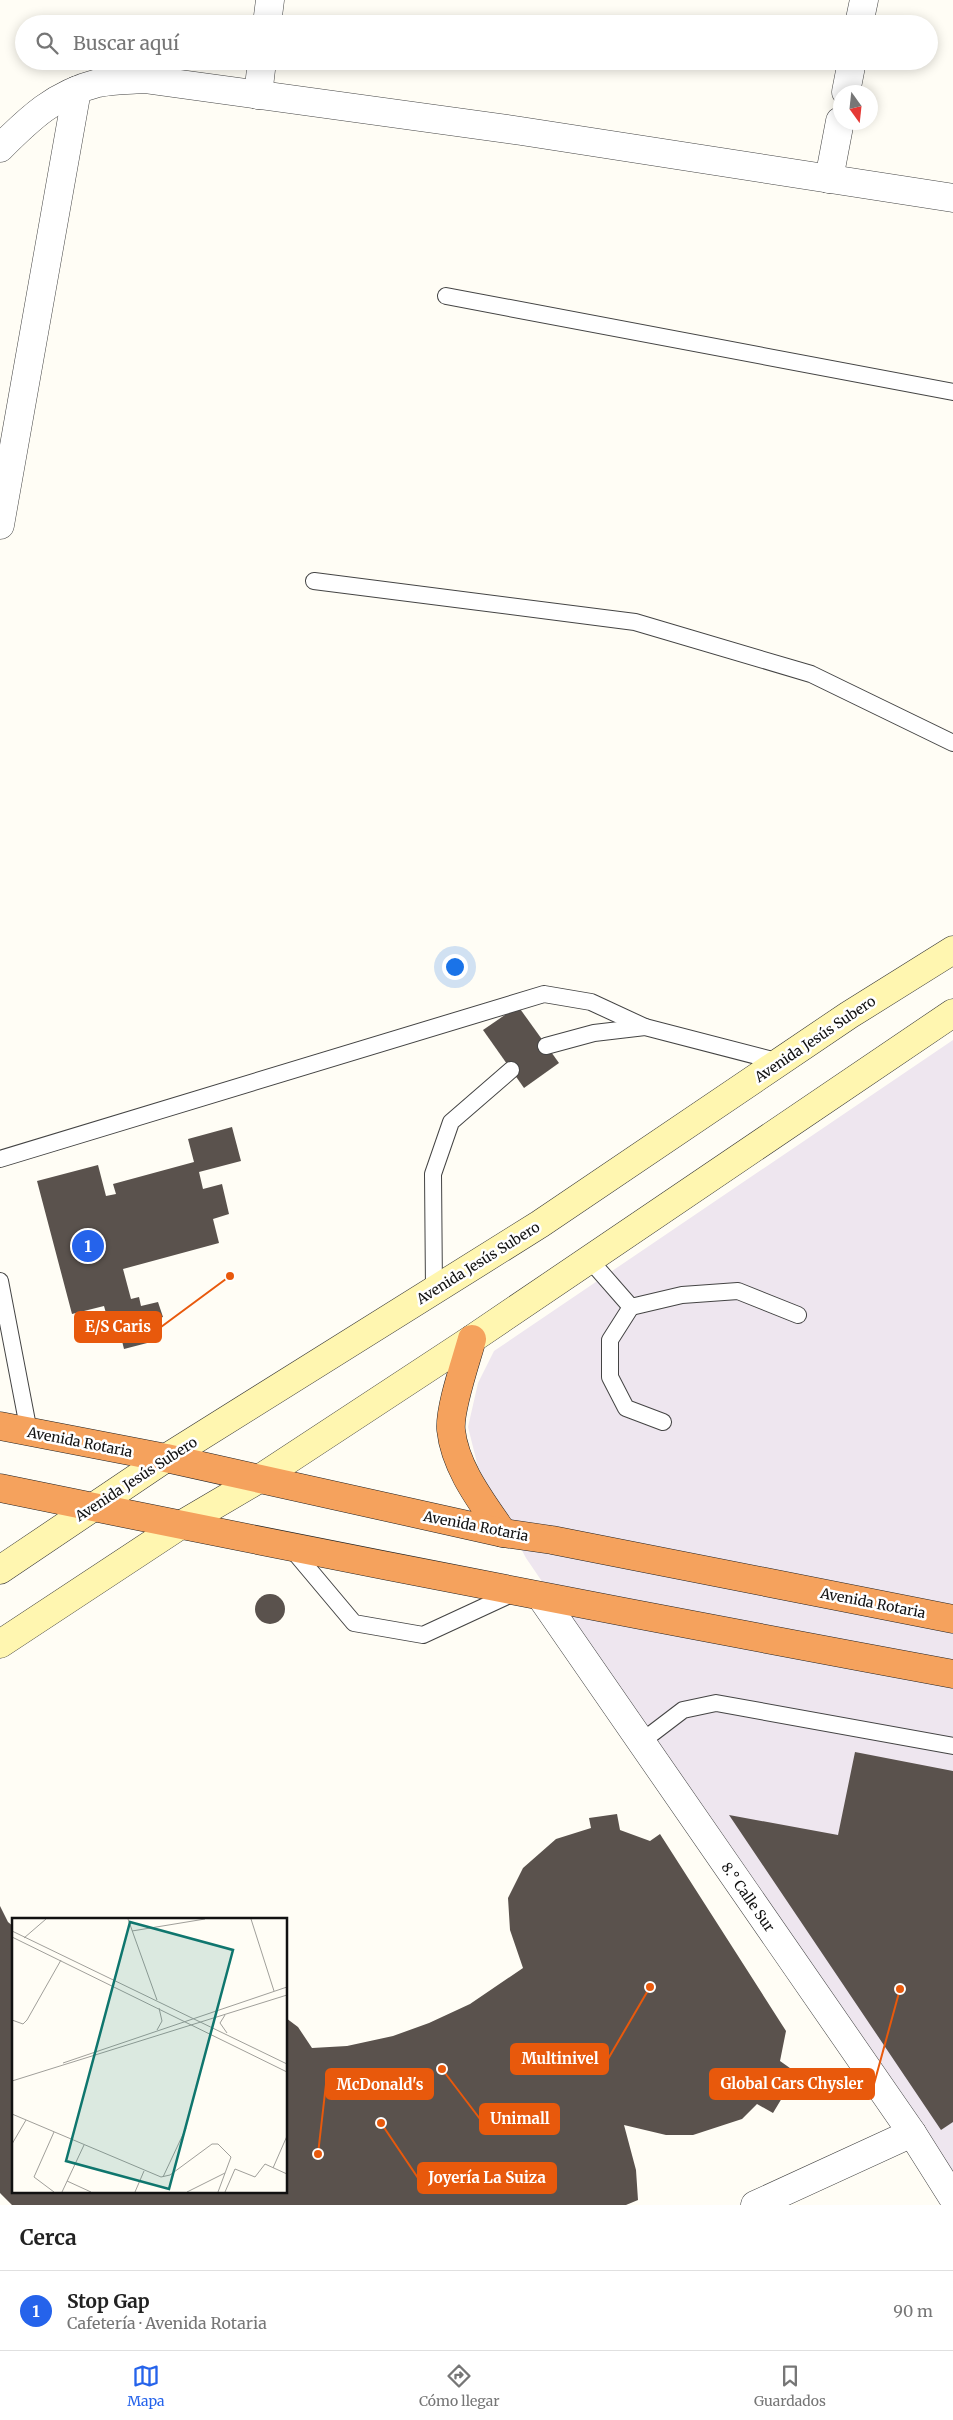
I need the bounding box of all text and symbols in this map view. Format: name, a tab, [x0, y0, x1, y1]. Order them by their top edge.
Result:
search box	[15, 15, 938, 70]
icon: search	[33, 29, 61, 57]
text: Buscar aquí	[73, 31, 179, 55]
north arrow	[833, 85, 878, 130]
your location	[442, 954, 468, 980]
street label: Avenida Jesús Subero	[750, 992, 879, 1087]
street label: Avenida Jesús Subero	[412, 1218, 543, 1309]
pin: 1	[72, 1227, 104, 1265]
callout: E/S Caris	[75, 1312, 161, 1342]
text: E/S Caris	[85, 1317, 151, 1336]
street label: Avenida Rotaria	[25, 1423, 134, 1461]
street label: Avenida Jesús Subero	[71, 1433, 200, 1526]
street label: Avenida Rotaria	[421, 1507, 530, 1545]
street label: Avenida Rotaria	[818, 1584, 927, 1622]
street label: 8.° Calle Sur	[717, 1859, 779, 1935]
inset map	[12, 1918, 288, 2192]
callout: Multinivel	[511, 2044, 608, 2074]
text: Multinivel	[521, 2049, 599, 2068]
callout: McDonald's	[326, 2069, 433, 2099]
callout: Global Cars Chysler	[710, 2069, 874, 2099]
text: Global Cars Chysler	[720, 2074, 864, 2093]
text: McDonald's	[337, 2075, 424, 2094]
callout: Unimall	[480, 2104, 559, 2134]
text: Unimall	[490, 2109, 550, 2128]
callout: Joyería La Suiza	[418, 2163, 556, 2193]
text: Joyería La Suiza	[427, 2168, 546, 2187]
text: Cerca	[20, 2224, 77, 2251]
text: Stop Gap	[67, 2289, 150, 2313]
text: 1	[32, 2301, 40, 2321]
text: 90 m	[893, 2301, 933, 2321]
text: Cafetería · Avenida Rotaria	[67, 2313, 267, 2333]
tab: Mapa	[127, 2362, 165, 2410]
tab: Cómo llegar	[419, 2362, 500, 2410]
tab: Guardados	[754, 2362, 826, 2410]

